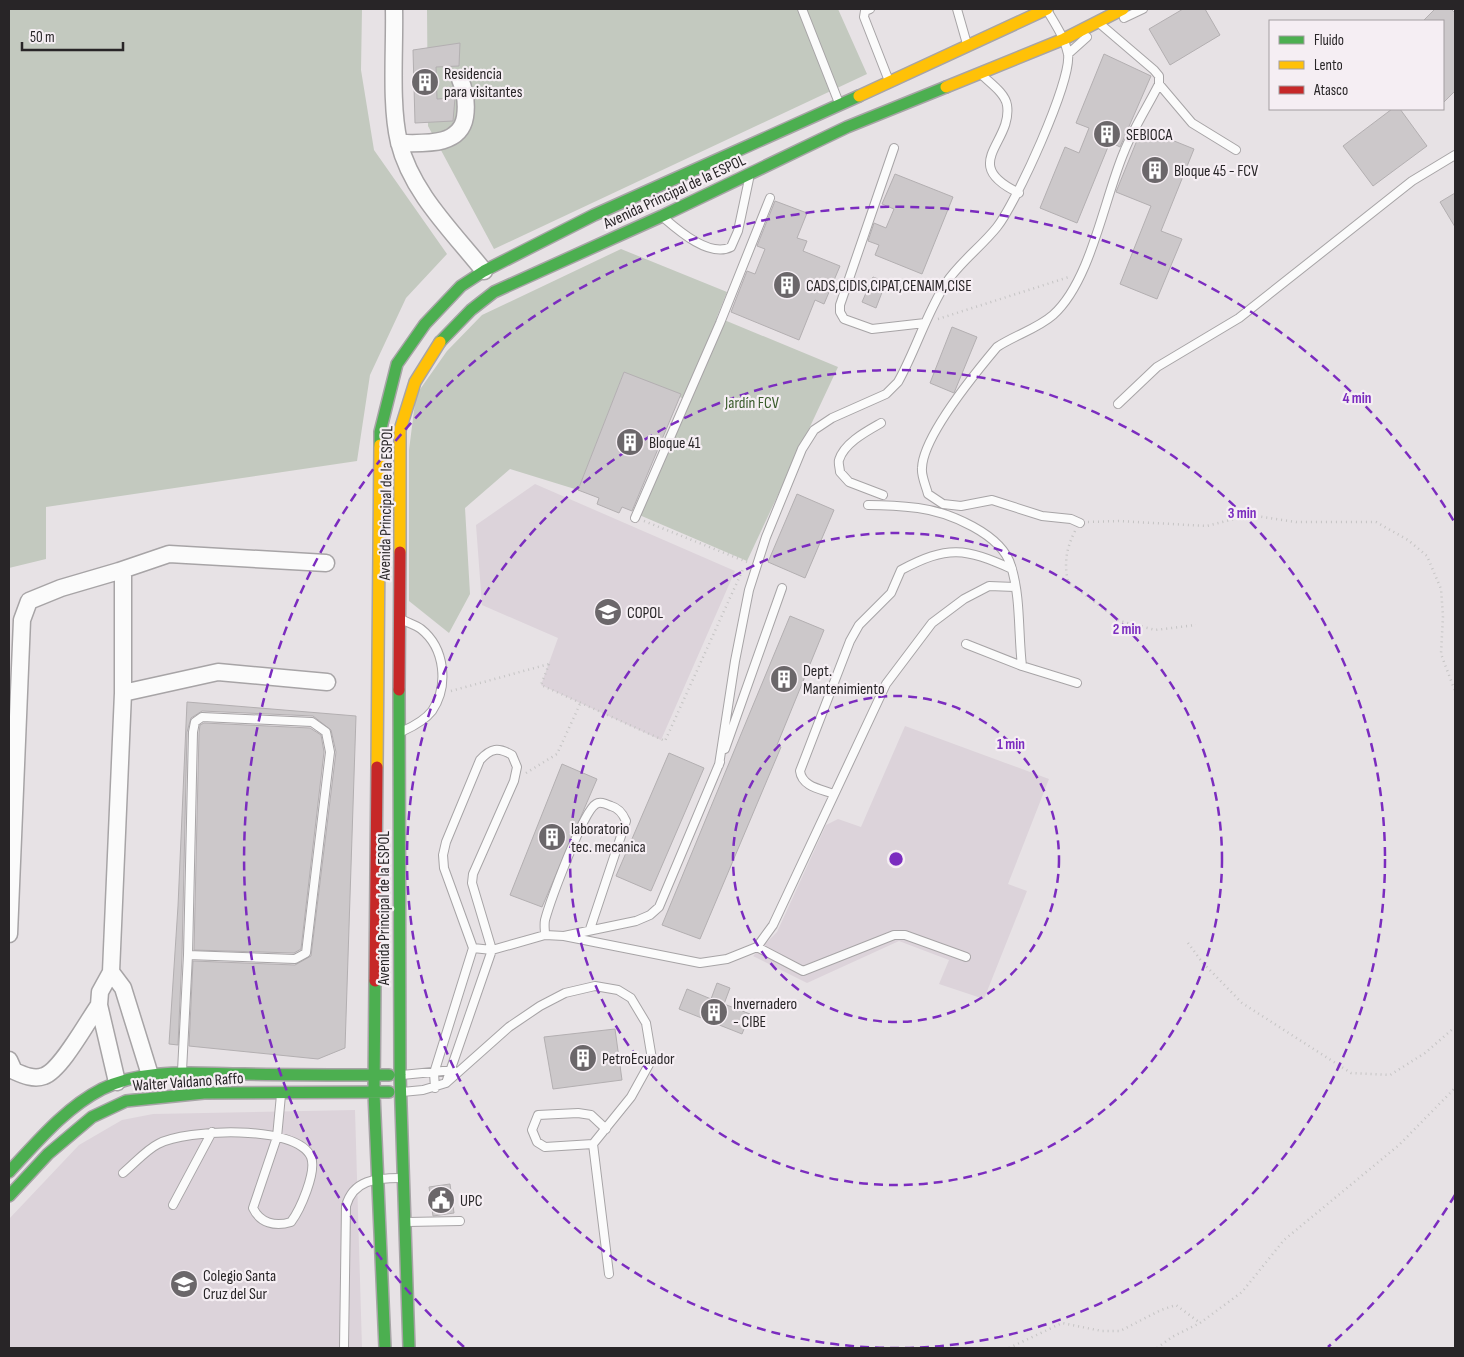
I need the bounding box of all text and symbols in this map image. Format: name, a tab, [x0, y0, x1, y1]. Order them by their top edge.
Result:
scale bar	[22, 20, 124, 52]
legend	[1269, 20, 1444, 110]
text: 50 m	[30, 28, 55, 47]
text: Fluido	[1314, 31, 1344, 50]
text: Lento	[1314, 56, 1343, 75]
place label: Residencia para visitantes	[444, 65, 523, 102]
building icon: Residencia para visitantes	[410, 67, 440, 97]
text: Atasco	[1313, 81, 1348, 100]
building icon: SEBIOCA	[1092, 119, 1122, 149]
place label: SEBIOCA	[1126, 126, 1172, 145]
street label: Avenida Principal de la ESPOL	[600, 151, 749, 234]
building icon: Bloque 45 - FCV	[1140, 155, 1170, 185]
place label: Bloque 45 - FCV	[1174, 162, 1259, 181]
building icon: CADS,CIDIS,CIPAT,CENAIM,CISE	[772, 270, 802, 300]
place label: CADS,CIDIS,CIPAT,CENAIM,CISE	[806, 277, 972, 296]
text: 4 min	[1343, 389, 1371, 408]
park label: Jardín FCV	[724, 394, 780, 413]
street label: Avenida Principal de la ESPOL	[376, 426, 397, 581]
building icon: Bloque 41	[615, 427, 645, 457]
place label: Bloque 41	[649, 434, 701, 453]
text: 3 min	[1228, 504, 1256, 523]
school or university icon: COPOL	[593, 597, 623, 627]
place label: COPOL	[627, 604, 663, 623]
text: 2 min	[1113, 620, 1141, 639]
place label: Dept. Mantenimiento	[803, 662, 885, 699]
building icon: Dept. Mantenimiento	[769, 664, 799, 694]
text: 1 min	[997, 735, 1025, 754]
place label: laboratorio tec. mecanica	[571, 820, 646, 857]
building icon: laboratorio tec. mecanica	[537, 822, 567, 852]
street label: Avenida Principal de la ESPOL	[375, 831, 394, 986]
centre of rings	[887, 850, 905, 868]
place label: Invernadero - CIBE	[733, 995, 797, 1032]
building icon: Invernadero - CIBE	[699, 997, 729, 1027]
building icon: PetroEcuador	[568, 1043, 598, 1073]
place label: PetroEcuador	[602, 1050, 675, 1069]
street label: Walter Valdano Raffo	[132, 1069, 244, 1096]
public building icon: UPC	[426, 1185, 456, 1215]
place label: UPC	[460, 1192, 483, 1211]
place label: Colegio Santa Cruz del Sur	[203, 1267, 276, 1304]
school or university icon: Colegio Santa Cruz del Sur	[169, 1269, 199, 1299]

